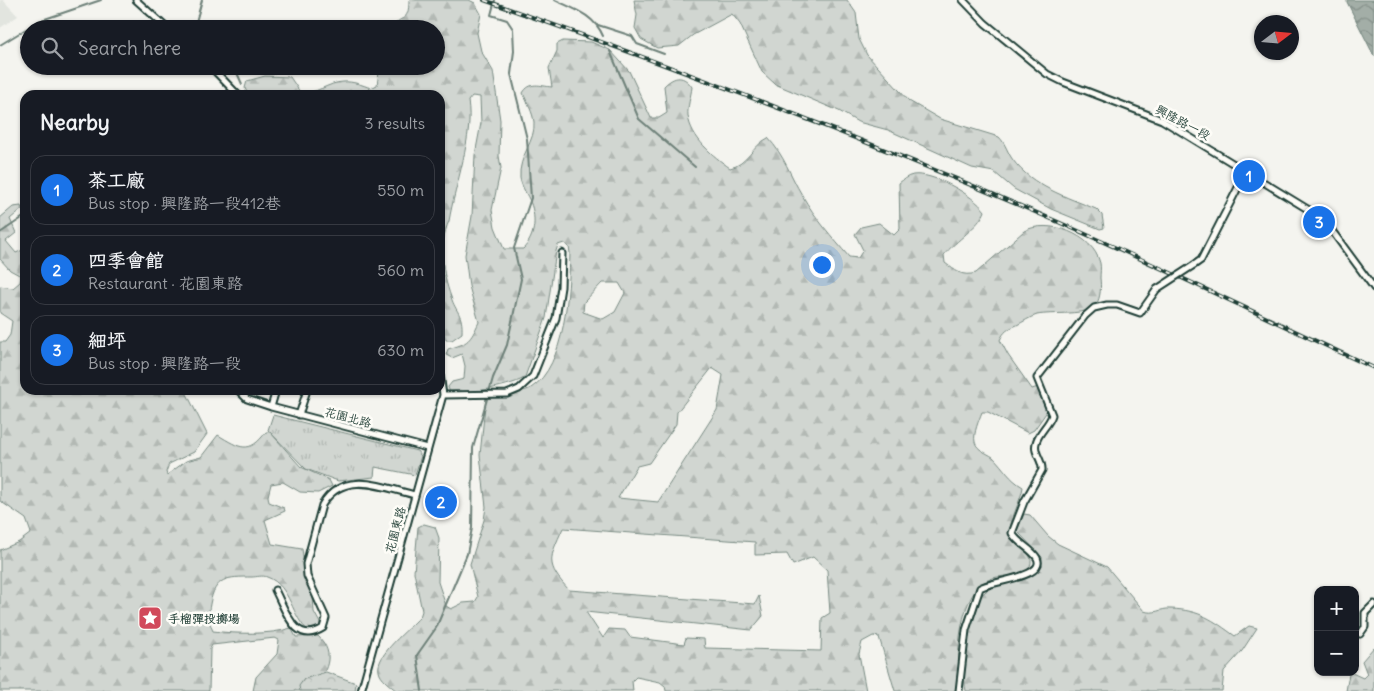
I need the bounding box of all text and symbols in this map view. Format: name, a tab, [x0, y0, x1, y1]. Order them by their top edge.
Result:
north arrow	[1254, 15, 1299, 60]
search box	[20, 20, 445, 75]
icon: search	[38, 34, 66, 62]
text: Search here	[78, 36, 181, 60]
street label: 興隆路一段	[1153, 101, 1213, 143]
text: Nearby	[40, 109, 110, 136]
text: 3 results	[365, 113, 425, 133]
pin: 1	[1233, 157, 1265, 195]
text: 茶工廠	[88, 168, 145, 192]
text: 1	[54, 180, 60, 200]
text: 550 m	[377, 180, 424, 200]
text: Bus stop · 興隆路一段412巷	[88, 193, 281, 213]
pin: 3	[1303, 203, 1335, 241]
text: 四季會館	[88, 248, 164, 272]
your location	[809, 252, 835, 278]
text: 2	[53, 260, 61, 280]
text: 560 m	[377, 260, 424, 280]
text: Restaurant · 花園東路	[88, 273, 243, 293]
text: 細坪	[88, 328, 126, 352]
text: 3	[52, 340, 62, 360]
text: 630 m	[377, 340, 424, 360]
text: Bus stop · 興隆路一段	[88, 353, 241, 373]
street label: 花園北路	[323, 404, 373, 430]
pin: 2	[425, 483, 457, 521]
street label: 花園東路	[382, 505, 408, 555]
map controls	[1314, 586, 1359, 676]
button: +	[1314, 586, 1359, 631]
place icon: 手榴彈投擲場	[137, 605, 163, 631]
place label: 手榴彈投擲場	[168, 611, 240, 626]
button: −	[1314, 631, 1359, 676]

